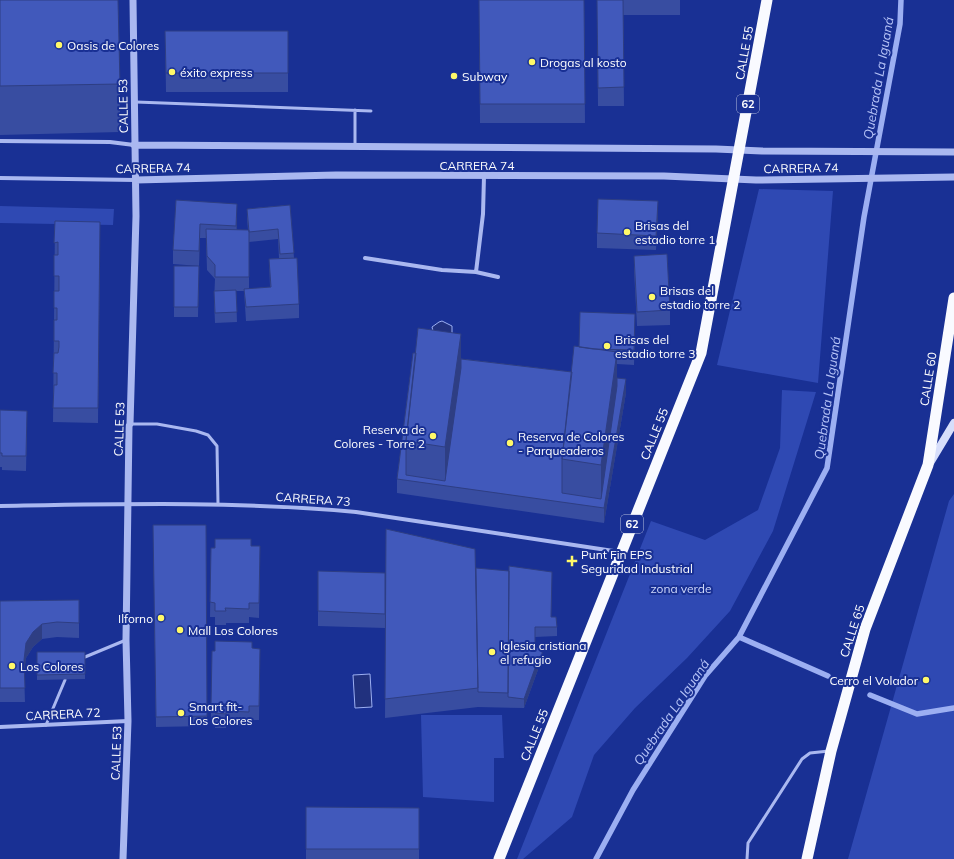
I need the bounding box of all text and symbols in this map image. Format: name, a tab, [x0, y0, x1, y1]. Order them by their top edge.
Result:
water label: Quebrada La Iguaná	[859, 15, 897, 140]
street label: CALLE 55	[732, 25, 756, 81]
place label: Oasis de Colores	[67, 38, 159, 53]
marker: Oasis de Colores	[54, 40, 64, 50]
place label: Drogas al kosto	[540, 55, 627, 70]
marker: Drogas al kosto	[527, 57, 537, 67]
place label: éxito express	[180, 65, 253, 80]
marker: éxito express	[167, 67, 177, 77]
place label: Subway	[462, 69, 508, 84]
marker: Subway	[449, 71, 459, 81]
street label: CALLE 53	[115, 79, 131, 133]
road number: 62	[737, 95, 759, 113]
street label: CARRERA 74	[440, 158, 515, 173]
street label: CARRERA 74	[115, 160, 191, 176]
street label: CARRERA 74	[763, 160, 839, 176]
place label: Brisas del estadio torre 1	[635, 218, 715, 247]
marker: Brisas del estadio torre 1	[622, 227, 632, 237]
place label: Brisas del estadio torre 2	[660, 283, 740, 312]
marker: Brisas del estadio torre 2	[647, 292, 657, 302]
place label: Brisas del estadio torre 3	[615, 332, 695, 361]
water label: Quebrada La Iguaná	[810, 335, 844, 461]
marker: Brisas del estadio torre 3	[602, 341, 612, 351]
street label: CALLE 60	[916, 351, 940, 407]
street label: CALLE 53	[111, 402, 127, 456]
street label: CALLE 55	[637, 406, 671, 462]
place label: Reserva de Colores - Torre 2	[334, 422, 425, 451]
place label: Reserva de Colores - Parqueaderos	[518, 429, 624, 458]
marker: Reserva de Colores - Torre 2	[428, 431, 438, 441]
marker: Reserva de Colores - Parqueaderos	[505, 438, 515, 448]
street label: CARRERA 73	[275, 489, 351, 509]
road number: 62	[621, 515, 643, 533]
place label: Punt Fin EPS Seguridad Industrial	[581, 547, 693, 576]
marker: Punt Fin EPS Seguridad Industrial	[566, 555, 578, 567]
park label: zona verde	[650, 581, 712, 596]
street label: CALLE 65	[836, 603, 868, 659]
place label: Ilforno	[118, 611, 153, 626]
marker: Ilforno	[156, 613, 166, 623]
place label: Mall Los Colores	[188, 623, 278, 638]
marker: Mall Los Colores	[175, 625, 185, 635]
place label: Iglesia cristiana el refugio	[500, 638, 586, 667]
marker: Iglesia cristiana el refugio	[487, 647, 497, 657]
water label: Quebrada La Iguaná	[630, 656, 712, 768]
place label: Los Colores	[20, 659, 84, 674]
marker: Los Colores	[7, 661, 17, 671]
place label: Cerro el Volador	[830, 673, 919, 688]
marker: Cerro el Volador	[921, 675, 931, 685]
place label: Smart fit- Los Colores	[189, 699, 253, 728]
street label: CARRERA 72	[25, 705, 101, 723]
street label: CALLE 55	[517, 707, 551, 763]
marker: Smart fit- Los Colores	[176, 708, 186, 718]
street label: CALLE 53	[108, 726, 124, 780]

